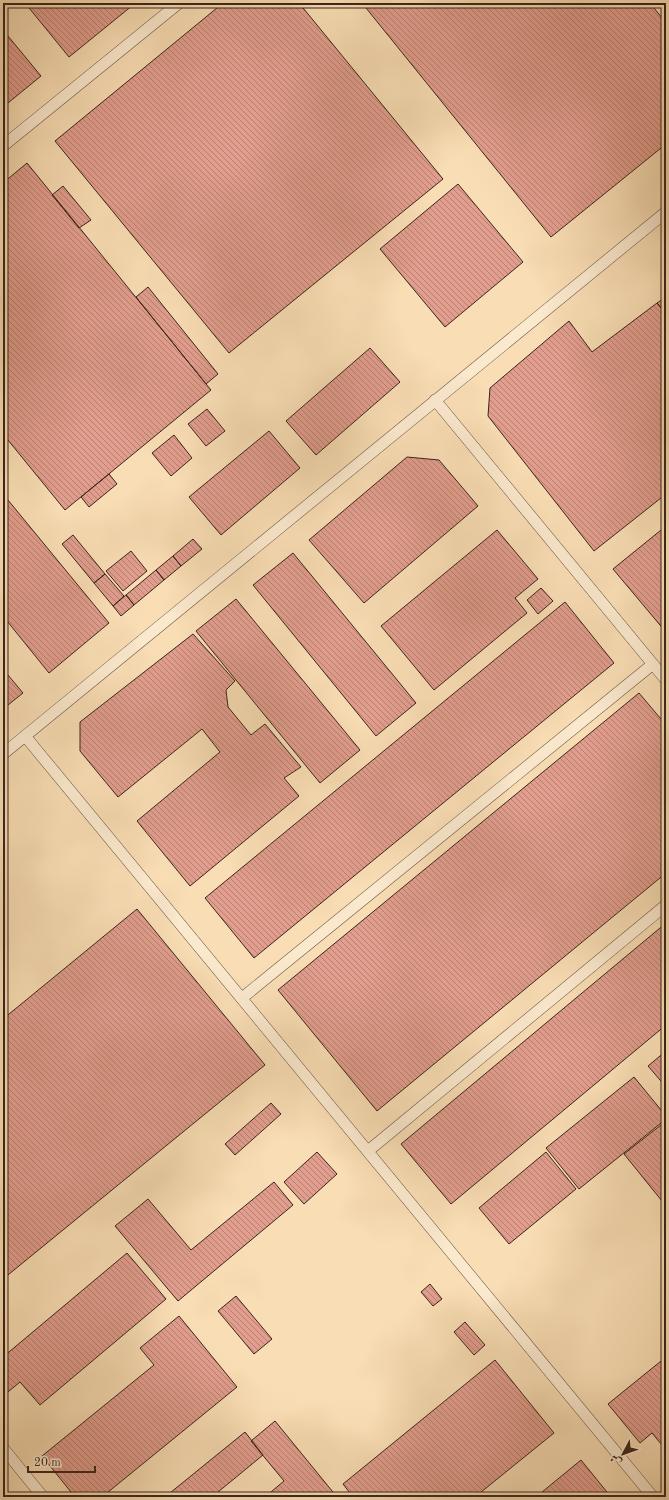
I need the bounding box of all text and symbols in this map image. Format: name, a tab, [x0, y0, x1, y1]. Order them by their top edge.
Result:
north arrow	[603, 1434, 643, 1474]
scale bar	[28, 1448, 95, 1474]
text: ش	[609, 1452, 624, 1467]
text: 20 m	[34, 1457, 61, 1469]

